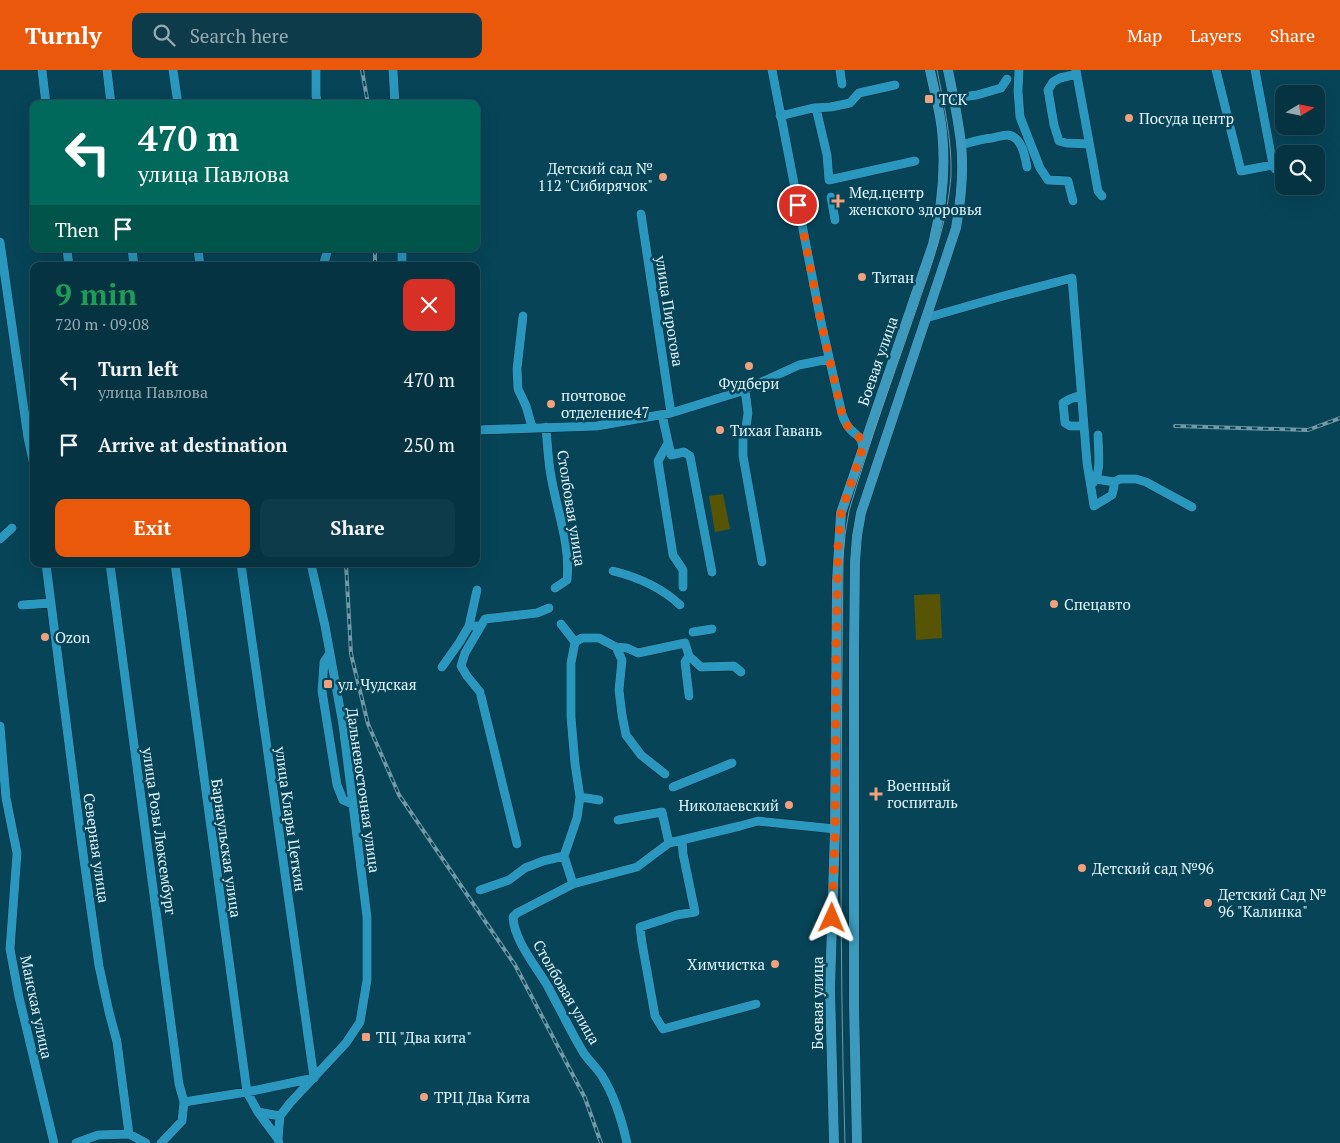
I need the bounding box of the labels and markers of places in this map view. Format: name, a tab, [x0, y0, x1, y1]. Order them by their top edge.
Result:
place label: ТСК	[939, 89, 968, 109]
marker: ТСК	[923, 93, 935, 105]
place label: Посуда центр	[1139, 108, 1234, 128]
marker: Посуда центр	[1123, 112, 1135, 124]
place label: Детский сад № 112 "Сибирячок"	[538, 158, 653, 195]
marker: Детский сад № 112 "Сибирячок"	[657, 171, 669, 183]
place label: Мед.центр женского здоровья	[849, 182, 982, 219]
pin	[777, 184, 819, 226]
marker: Мед.центр женского здоровья	[831, 194, 845, 208]
place label: Титан	[872, 267, 914, 287]
marker: Титан	[856, 271, 868, 283]
marker: Фудбери	[743, 360, 755, 372]
place label: Фудбери	[719, 373, 779, 393]
place label: почтовое отделение47	[561, 385, 649, 422]
marker: почтовое отделение47	[545, 398, 557, 410]
place label: Тихая Гавань	[730, 420, 822, 440]
marker: Тихая Гавань	[714, 424, 726, 436]
place label: Спецавто	[1064, 594, 1131, 614]
marker: Спецавто	[1048, 598, 1060, 610]
place label: Ozon	[55, 627, 90, 647]
marker: Ozon	[39, 631, 51, 643]
place label: ул. Чудская	[337, 674, 417, 694]
marker: ул. Чудская	[322, 678, 334, 690]
place label: Военный госпиталь	[887, 775, 958, 812]
marker: Военный госпиталь	[869, 787, 883, 801]
place label: Николаевский	[678, 795, 779, 815]
marker: Николаевский	[783, 799, 795, 811]
place label: Детский сад №96	[1092, 858, 1214, 878]
marker: Детский сад №96	[1076, 862, 1088, 874]
place label: Детский Сад № 96 "Калинка"	[1218, 884, 1327, 921]
marker: Детский Сад № 96 "Калинка"	[1202, 897, 1214, 909]
place label: Химчистка	[687, 954, 765, 974]
marker: Химчистка	[769, 958, 781, 970]
place label: ТЦ "Два кита"	[376, 1027, 472, 1047]
marker: ТЦ "Два кита"	[360, 1031, 372, 1043]
place label: ТРЦ Два Кита	[434, 1087, 531, 1107]
marker: ТРЦ Два Кита	[418, 1091, 430, 1103]

